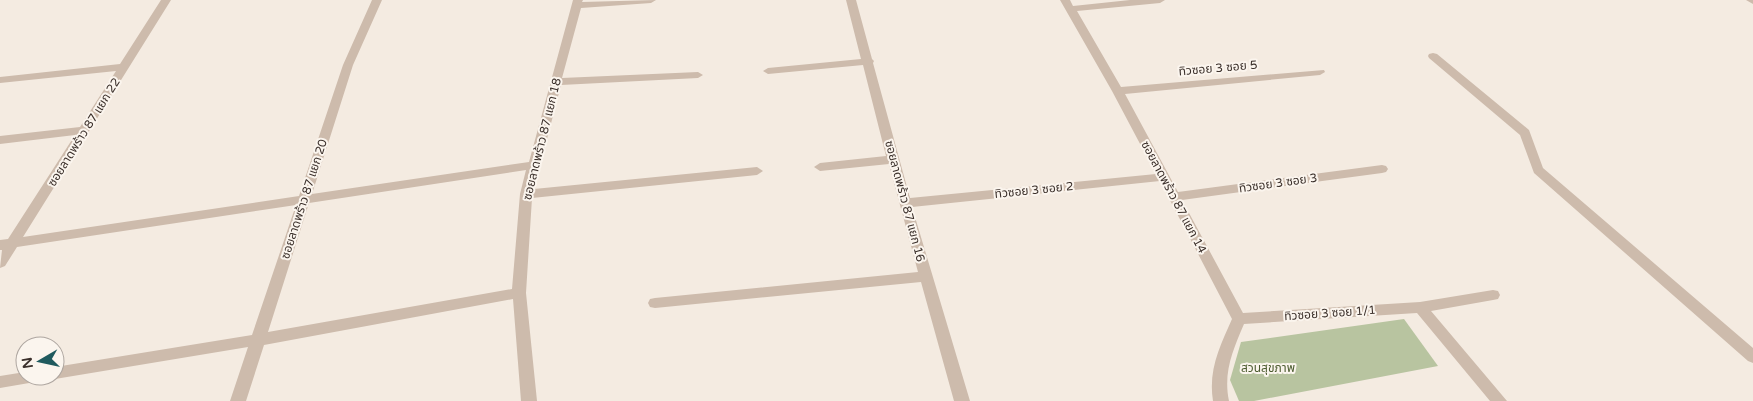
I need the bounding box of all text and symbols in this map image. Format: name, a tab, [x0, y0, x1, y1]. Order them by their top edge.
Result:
street label: ทิวซอย 3 ซอย 5	[1178, 58, 1258, 78]
street label: ซอยลาดพร้าว 87 แยก 22	[45, 75, 123, 189]
street label: ซอยลาดพร้าว 87 แยก 18	[520, 77, 564, 201]
street label: ซอยลาดพร้าว 87 แยก 20	[278, 137, 330, 261]
street label: ซอยลาดพร้าว 87 แยก 14	[1138, 138, 1210, 256]
street label: ซอยลาดพร้าว 87 แยก 16	[882, 139, 928, 263]
street label: ทิวซอย 3 ซอย 3	[1238, 171, 1318, 195]
street label: ทิวซอย 3 ซอย 2	[994, 179, 1074, 201]
street label: ทิวซอย 3 ซอย 1/1	[1284, 303, 1376, 323]
north arrow	[15, 336, 65, 386]
text: N	[18, 356, 37, 370]
park label: สวนสุขภาพ	[1241, 361, 1295, 375]

